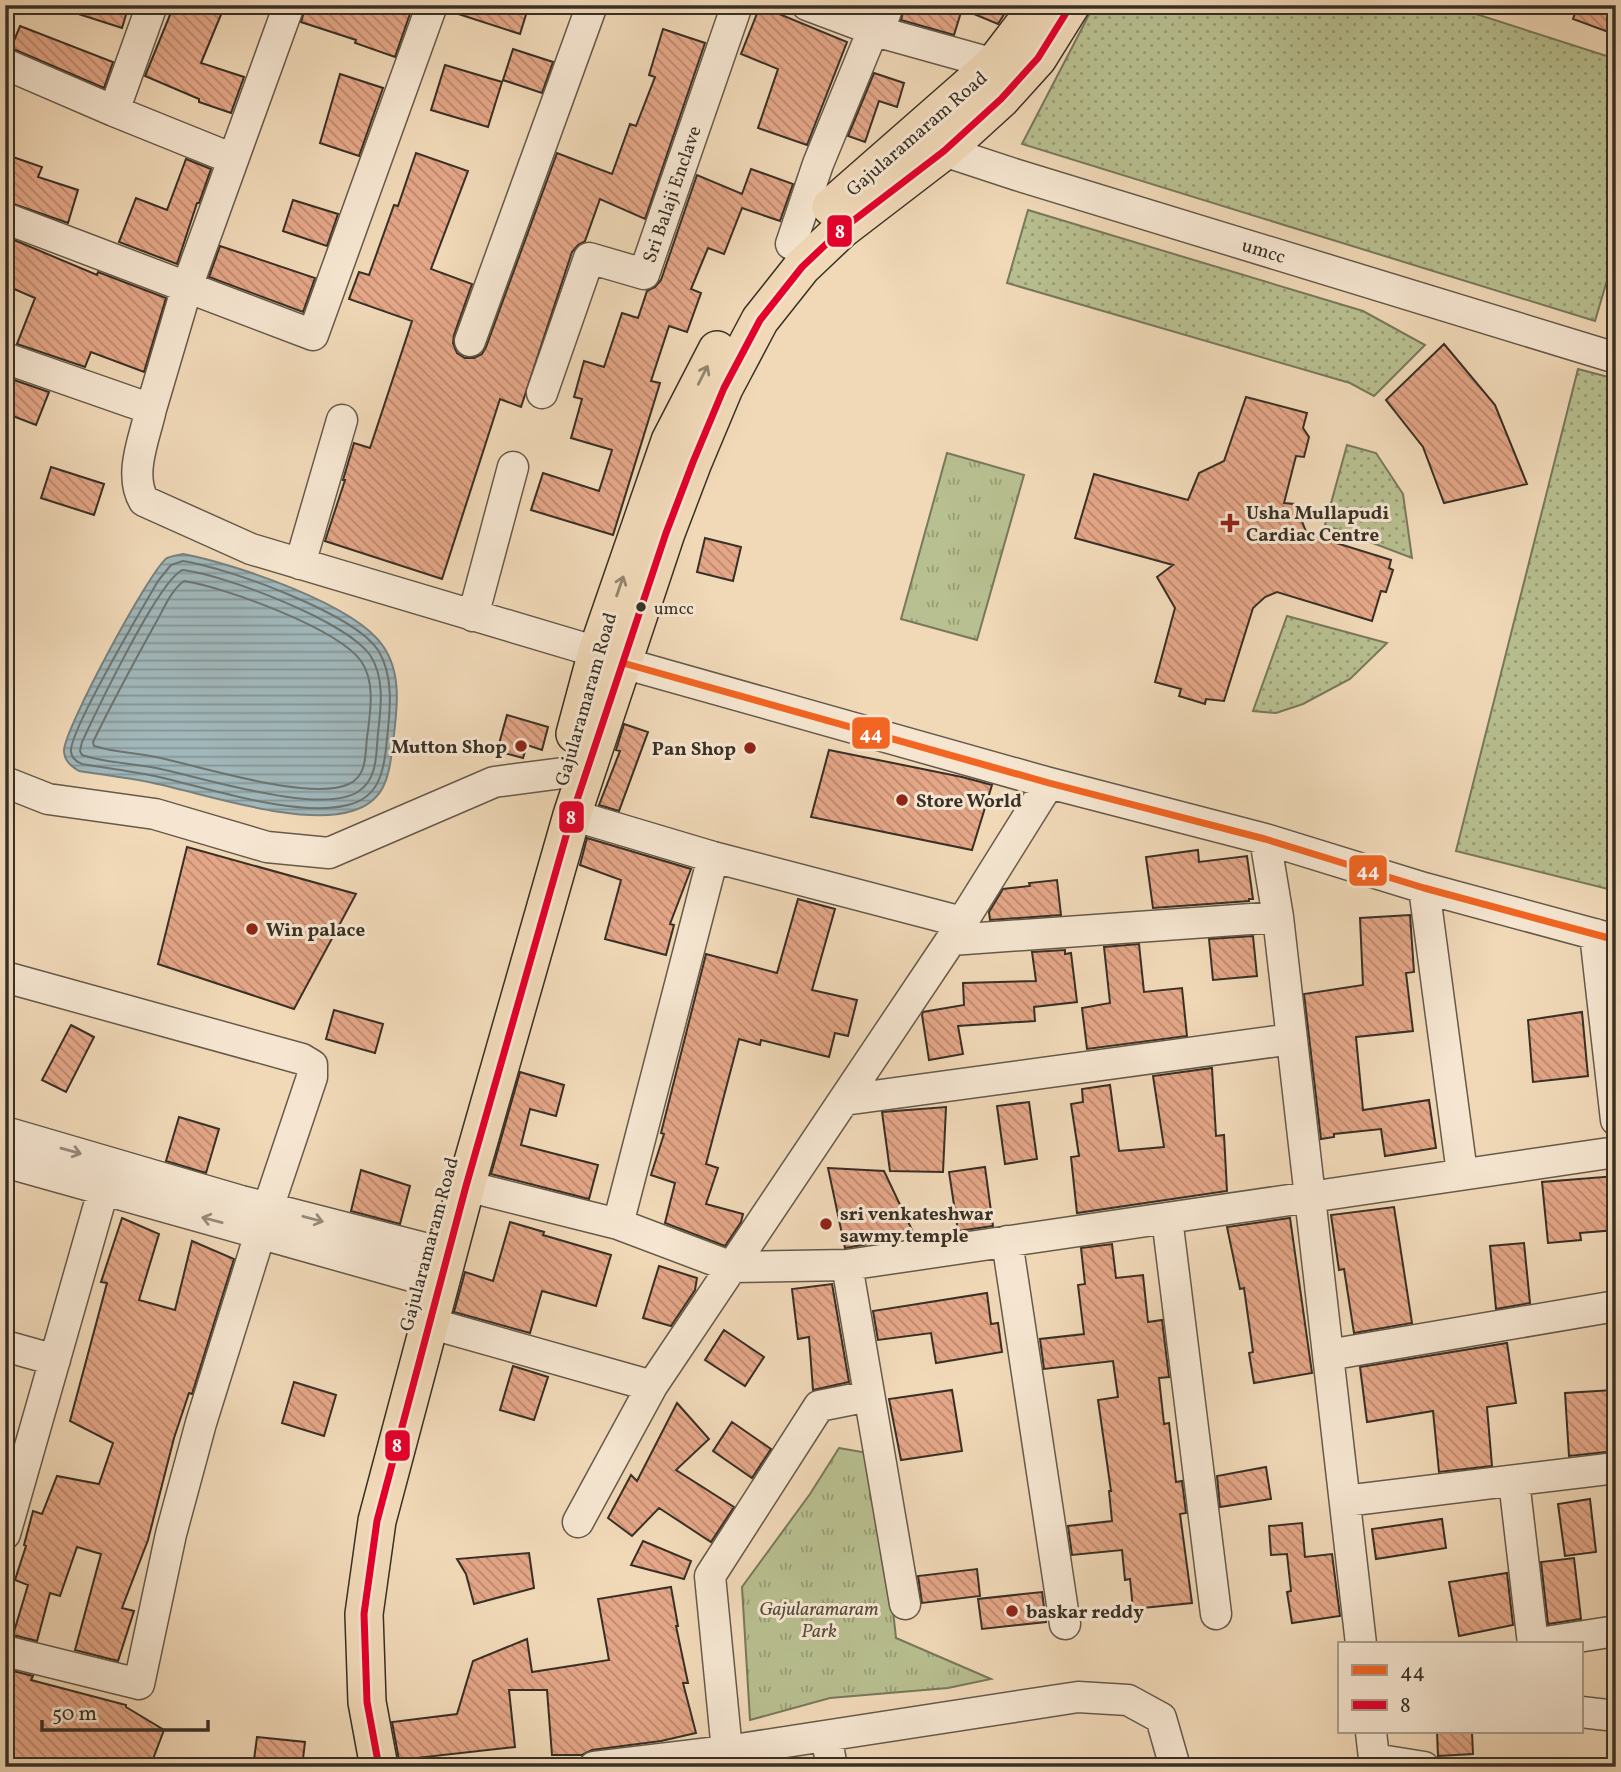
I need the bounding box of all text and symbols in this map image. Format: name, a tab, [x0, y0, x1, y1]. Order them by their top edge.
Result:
street label: Gajularamaram Road	[841, 66, 993, 203]
street label: Sri Balaji Enclave	[637, 123, 709, 267]
line badge: 8	[826, 214, 853, 248]
text: 8	[835, 220, 845, 246]
street label: umcc	[1238, 233, 1289, 271]
one-way arrow	[697, 365, 711, 386]
place label: Usha Mullapudi Cardiac Centre	[1246, 501, 1389, 549]
marker: Usha Mullapudi Cardiac Centre	[1220, 513, 1240, 533]
one-way arrow	[615, 576, 627, 598]
place label: umcc	[654, 598, 694, 621]
marker: umcc	[634, 600, 648, 614]
street label: Gajularamaram Road	[550, 610, 624, 789]
line badge: 44	[851, 716, 891, 750]
text: 44	[859, 722, 883, 748]
place label: Mutton Shop	[391, 735, 507, 761]
place label: Pan Shop	[652, 737, 736, 763]
marker: Mutton Shop	[513, 738, 529, 754]
marker: Pan Shop	[742, 740, 758, 756]
place label: Store World	[916, 789, 1022, 815]
marker: Store World	[894, 792, 910, 808]
line badge: 8	[558, 800, 585, 834]
text: 8	[566, 806, 576, 832]
line badge: 44	[1348, 854, 1388, 887]
text: 44	[1356, 859, 1380, 885]
place label: Win palace	[266, 918, 365, 944]
marker: Win palace	[244, 921, 260, 937]
one-way arrow	[60, 1146, 82, 1159]
street label: Gajularamaram Road	[394, 1155, 466, 1334]
place label: sri venkateshwar sawmy temple	[840, 1202, 993, 1250]
one-way arrow	[201, 1213, 224, 1226]
one-way arrow	[301, 1213, 324, 1226]
marker: sri venkateshwar sawmy temple	[818, 1216, 834, 1232]
line badge: 8	[384, 1429, 411, 1462]
text: 8	[392, 1434, 402, 1460]
park label: Gajularamaram Park	[759, 1597, 879, 1645]
place label: baskar reddy	[1026, 1600, 1144, 1626]
marker: baskar reddy	[1004, 1603, 1020, 1619]
legend	[1338, 1642, 1582, 1734]
text: 44	[1400, 1658, 1425, 1687]
scale bar	[42, 1688, 208, 1732]
text: 8	[1400, 1692, 1411, 1721]
text: 50 m	[52, 1700, 97, 1729]

